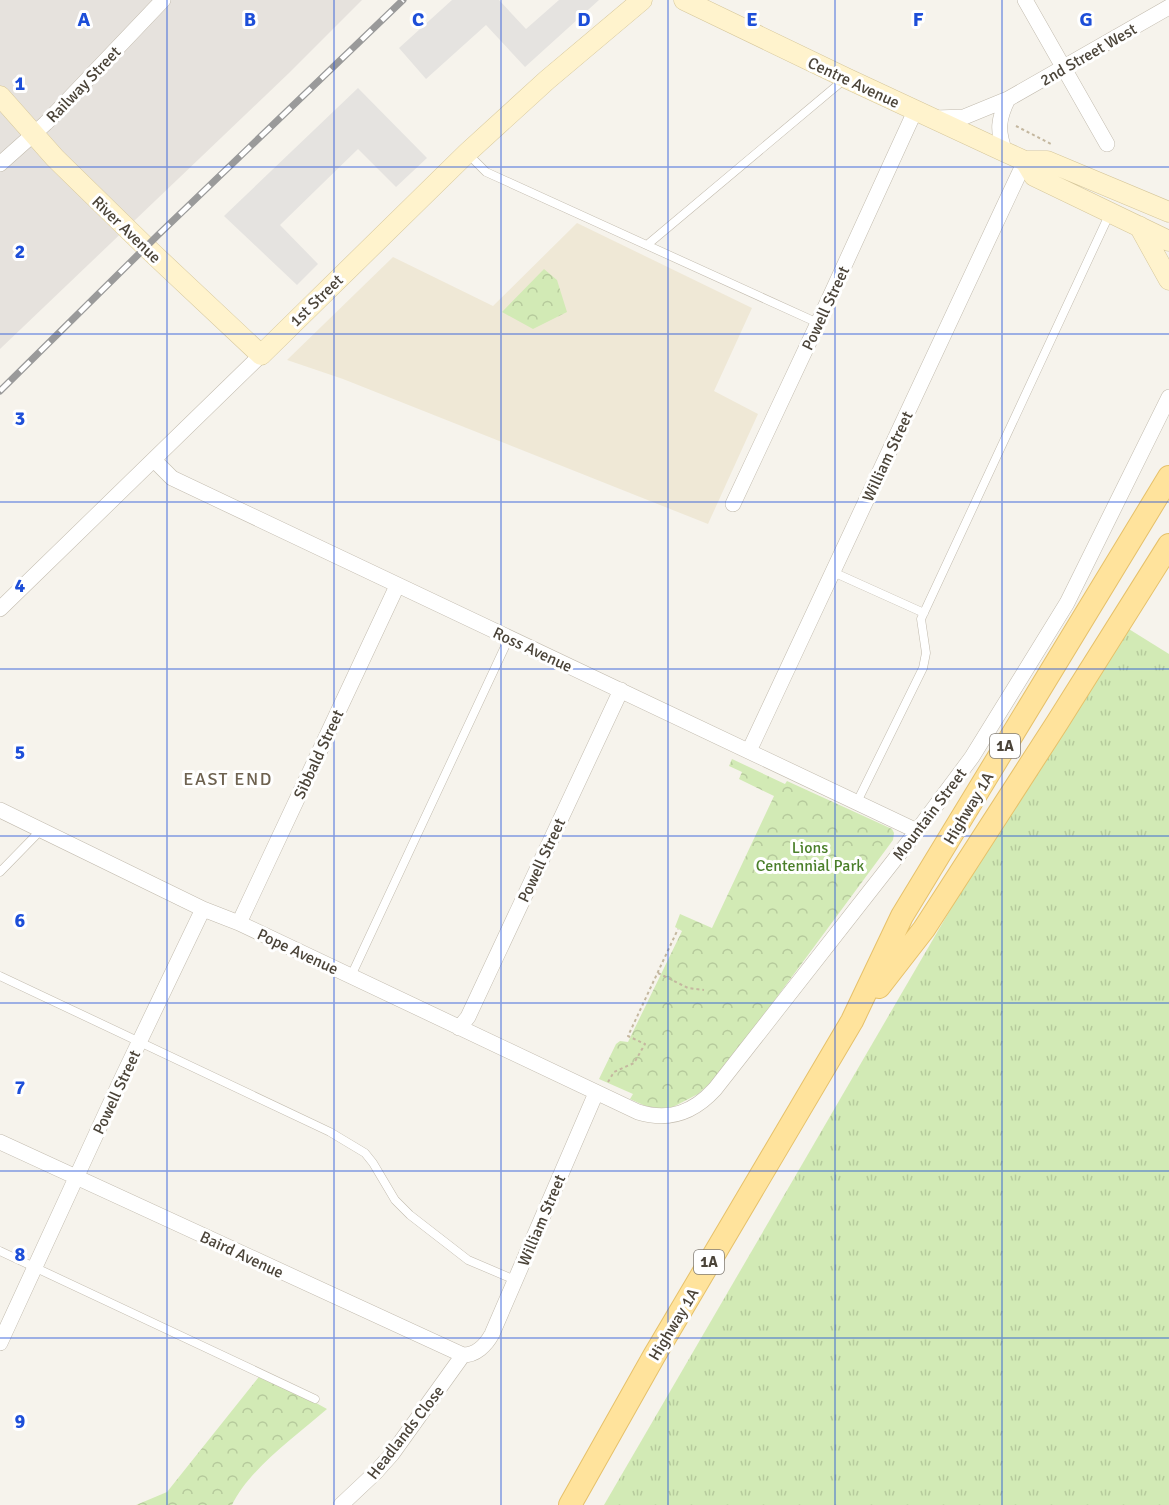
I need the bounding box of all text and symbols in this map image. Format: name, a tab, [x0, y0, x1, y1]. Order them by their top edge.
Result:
text: A	[78, 7, 91, 32]
text: B	[244, 7, 256, 32]
text: C	[412, 7, 424, 32]
text: D	[577, 7, 591, 32]
text: E	[746, 7, 758, 32]
text: F	[913, 7, 924, 32]
text: G	[1079, 7, 1093, 32]
street label: 2nd Street West	[1037, 19, 1141, 91]
street label: Railway Street	[42, 42, 125, 127]
street label: Centre Avenue	[804, 53, 903, 113]
text: 1	[15, 71, 26, 96]
street label: River Avenue	[88, 192, 165, 268]
text: 2	[15, 239, 25, 264]
street label: Powell Street	[798, 263, 854, 354]
street label: 1st Street	[286, 270, 348, 331]
text: 3	[15, 406, 25, 431]
street label: William Street	[858, 408, 918, 505]
text: 4	[15, 573, 26, 598]
street label: Ross Avenue	[490, 623, 575, 677]
street label: Sibbald Street	[289, 706, 349, 802]
road number: 1A	[990, 734, 1020, 758]
text: 5	[15, 740, 25, 765]
street label: Mountain Street	[888, 764, 971, 865]
district label: EAST END	[183, 768, 273, 790]
street label: Highway 1A	[939, 769, 998, 848]
street label: Powell Street	[514, 815, 570, 906]
park label: Lions Centennial Park	[756, 838, 864, 876]
text: 6	[15, 908, 26, 933]
street label: Pope Avenue	[254, 924, 341, 979]
street label: Powell Street	[89, 1047, 145, 1138]
text: 7	[15, 1075, 26, 1100]
street label: William Street	[514, 1171, 570, 1269]
street label: Baird Avenue	[197, 1227, 287, 1283]
text: 8	[15, 1242, 26, 1267]
road number: 1A	[694, 1250, 724, 1274]
street label: Highway 1A	[644, 1285, 703, 1364]
street label: Headlands Close	[363, 1382, 449, 1483]
text: 9	[15, 1409, 26, 1434]

